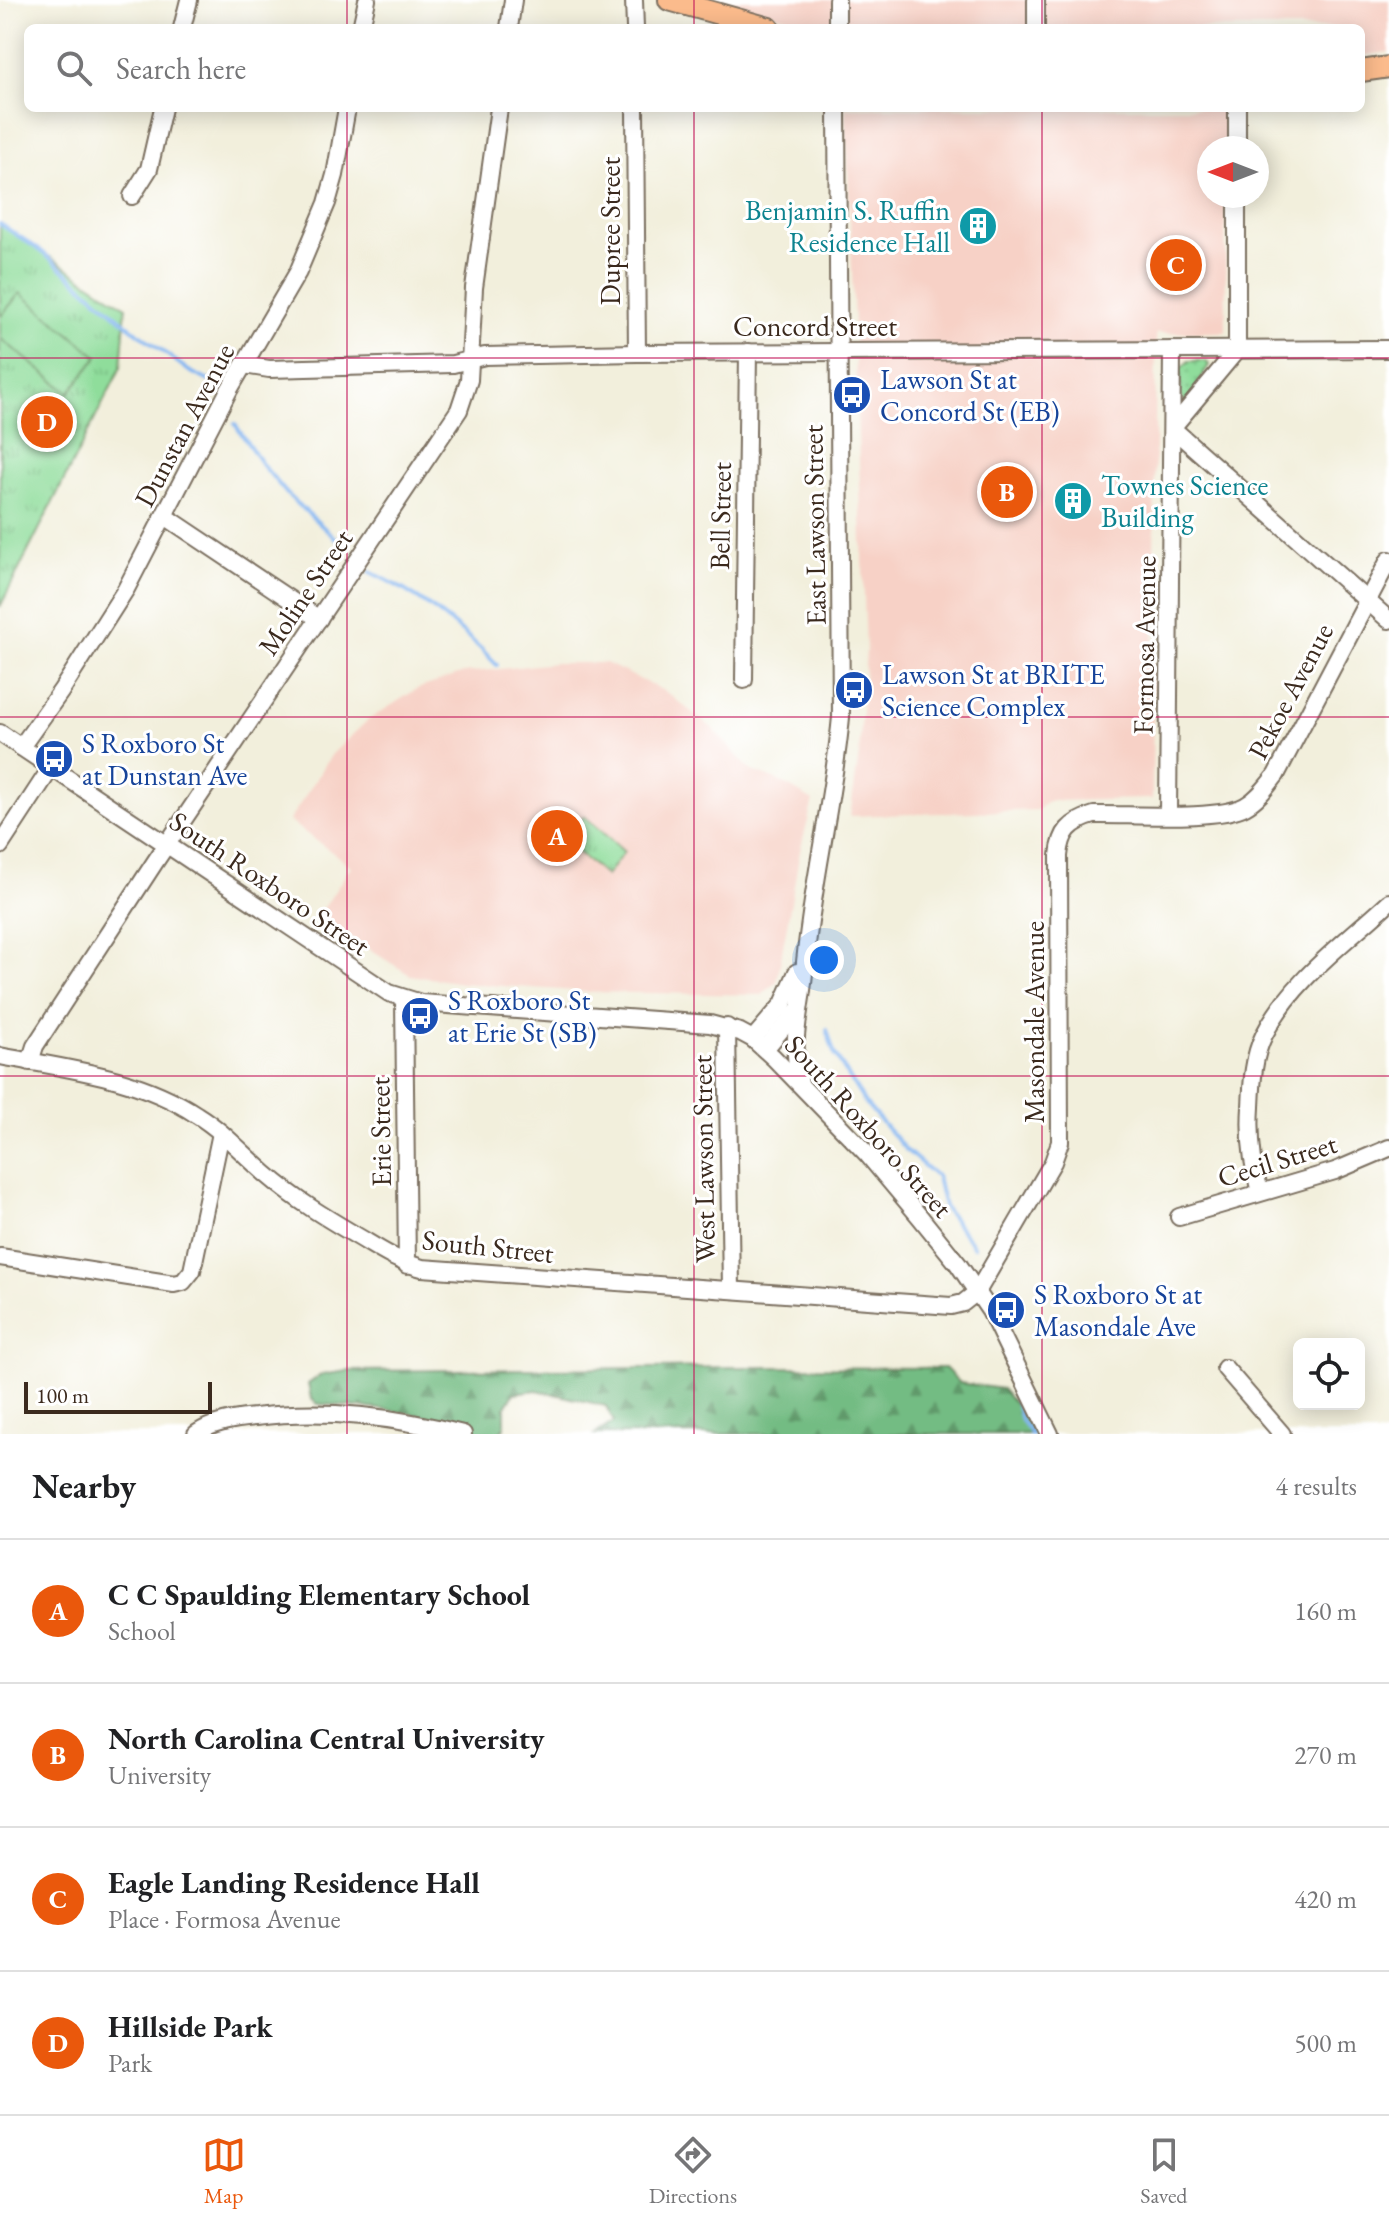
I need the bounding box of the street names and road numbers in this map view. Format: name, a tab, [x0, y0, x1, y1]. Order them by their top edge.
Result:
street label: Dupree Street	[592, 157, 628, 305]
street label: Concord Street	[733, 308, 897, 344]
street label: Dunstan Avenue	[126, 337, 242, 513]
street label: East Lawson Street	[794, 424, 834, 626]
street label: Bell Street	[701, 462, 739, 570]
street label: Moline Street	[250, 522, 360, 662]
street label: Formosa Avenue	[1124, 555, 1164, 735]
street label: Pekoe Avenue	[1239, 617, 1341, 765]
street label: South Roxboro Street	[163, 803, 377, 963]
street label: Masondale Avenue	[1016, 921, 1052, 1123]
street label: South Roxboro Street	[777, 1027, 961, 1225]
street label: West Lawson Street	[683, 1054, 723, 1263]
street label: Erie Street	[361, 1076, 399, 1187]
street label: Cecil Street	[1213, 1125, 1341, 1195]
street label: South Street	[420, 1221, 556, 1271]

